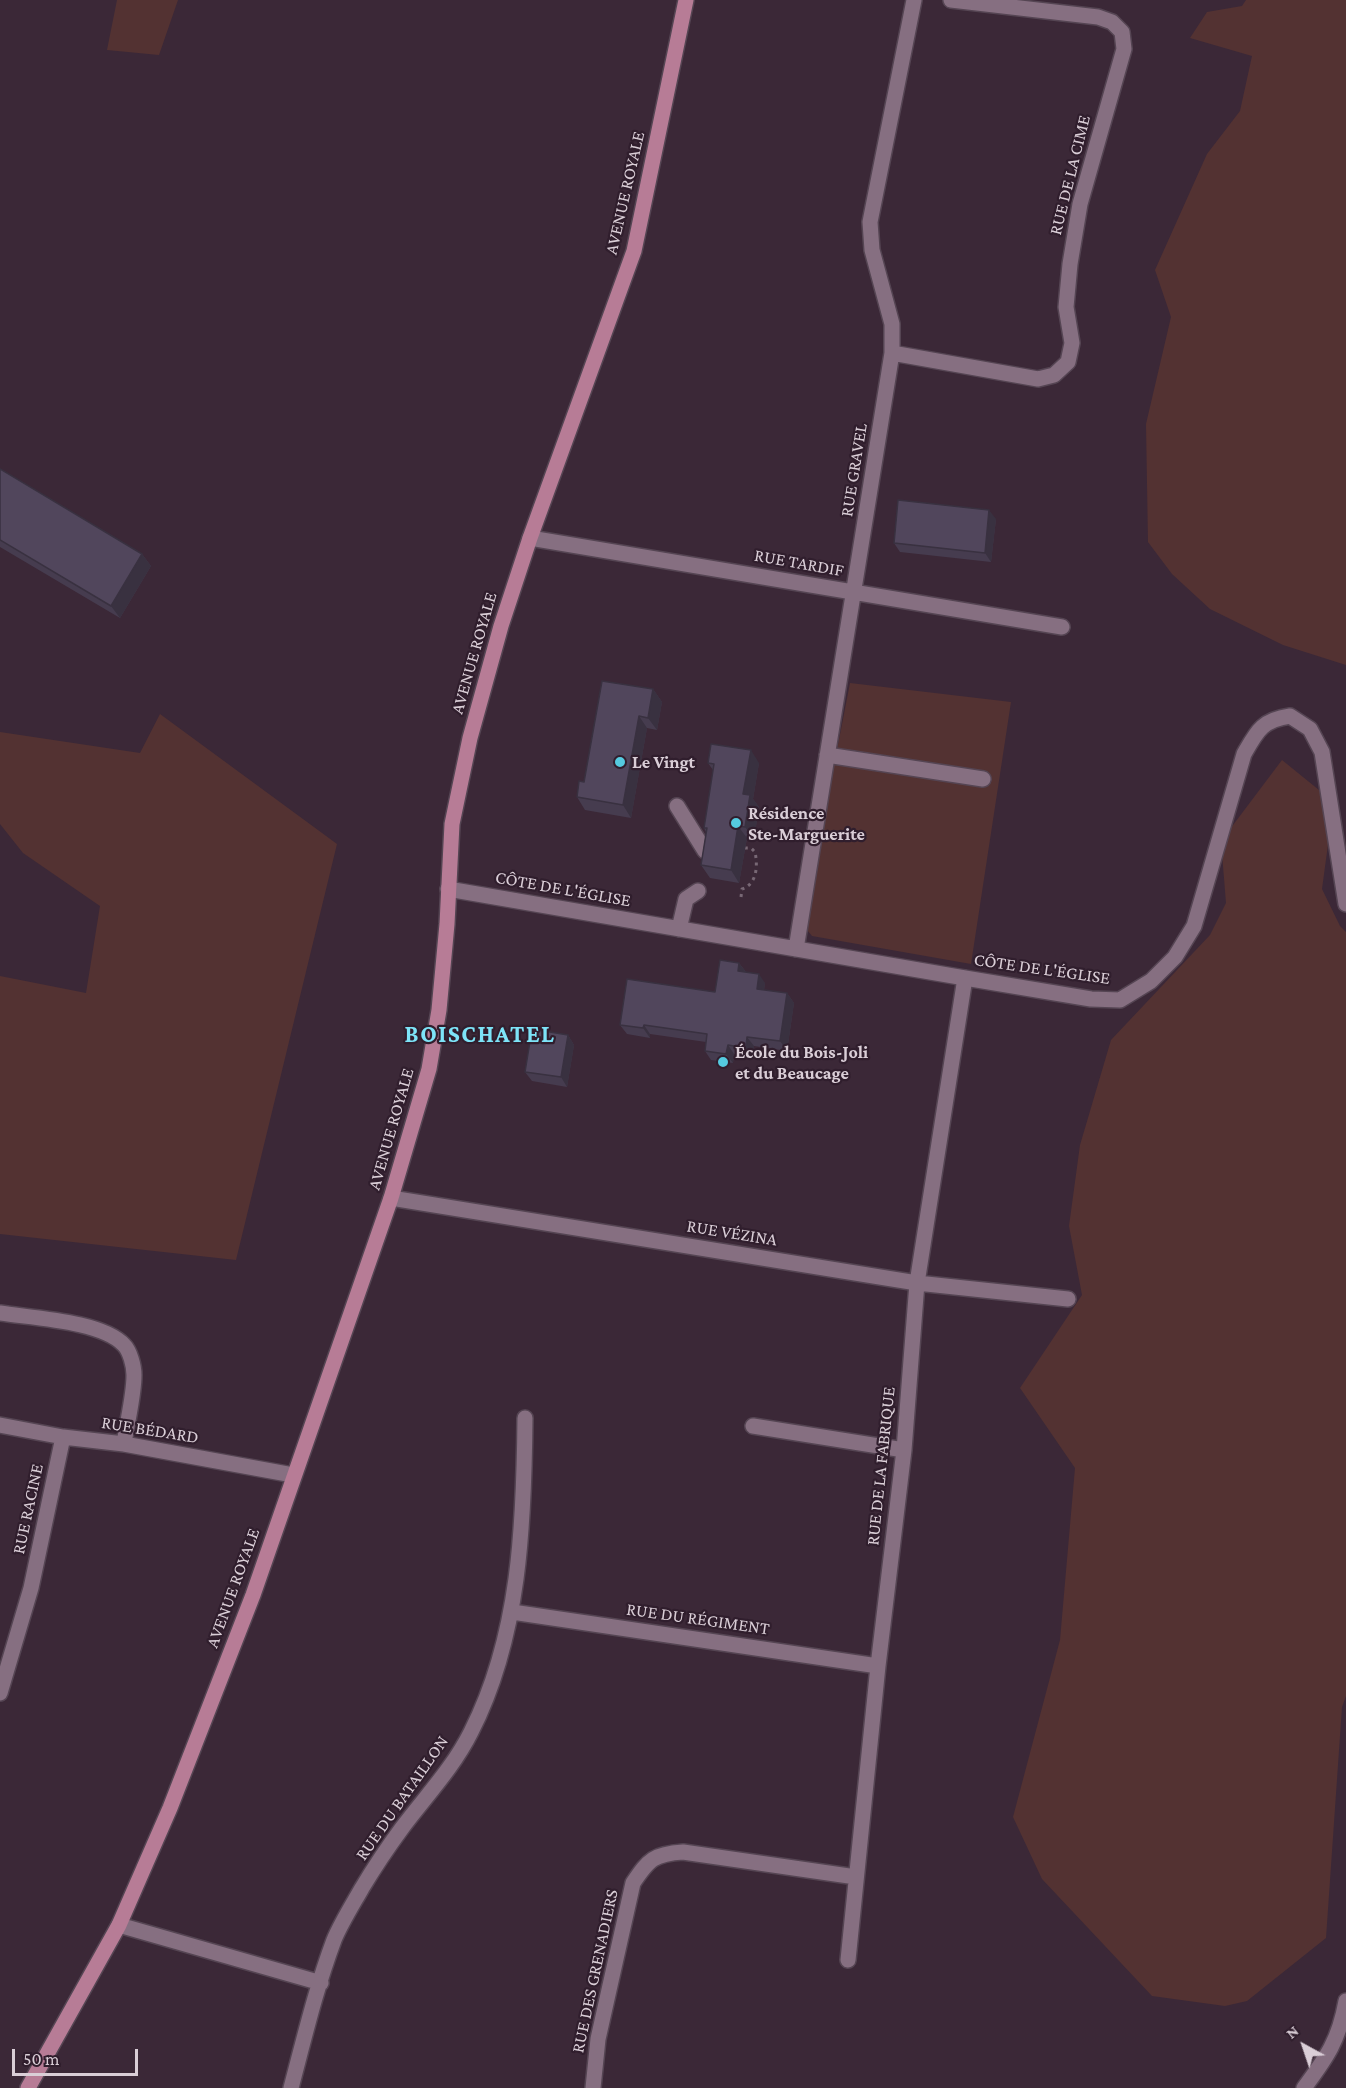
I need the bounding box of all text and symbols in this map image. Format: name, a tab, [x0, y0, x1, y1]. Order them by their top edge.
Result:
street label: RUE DE LA CIME	[1045, 113, 1095, 237]
street label: AVENUE ROYALE	[600, 129, 650, 257]
street label: RUE GRAVEL	[836, 422, 872, 518]
street label: RUE TARDIF	[753, 545, 845, 581]
street label: AVENUE ROYALE	[446, 590, 502, 716]
place label: Le Vingt	[632, 751, 695, 773]
marker: Le Vingt	[613, 755, 627, 769]
place label: Résidence Ste-Marguerite	[748, 802, 865, 844]
marker: Résidence Ste-Marguerite	[729, 816, 743, 830]
street label: CÔTE DE L'ÉGLISE	[494, 866, 632, 912]
street label: CÔTE DE L'ÉGLISE	[973, 949, 1111, 989]
district label: BOISCHATEL	[405, 1021, 555, 1049]
place label: École du Bois-Joli et du Beaucage	[735, 1041, 868, 1084]
marker: École du Bois-Joli et du Beaucage	[716, 1055, 730, 1069]
street label: AVENUE ROYALE	[363, 1066, 419, 1192]
street label: RUE VÉZINA	[685, 1215, 779, 1251]
street label: RUE DE LA FABRIQUE	[862, 1385, 900, 1547]
street label: RUE BÉDARD	[100, 1412, 200, 1448]
street label: RUE RACINE	[8, 1462, 48, 1556]
street label: AVENUE ROYALE	[201, 1525, 265, 1651]
street label: RUE DU RÉGIMENT	[625, 1598, 771, 1640]
street label: RUE DU BATAILLON	[351, 1731, 453, 1865]
street label: RUE DES GRENADIERS	[567, 1887, 623, 2055]
north arrow	[1274, 2016, 1334, 2076]
text: N	[1282, 2022, 1302, 2042]
scale bar	[15, 2037, 141, 2075]
text: 50 m	[23, 2049, 60, 2069]

